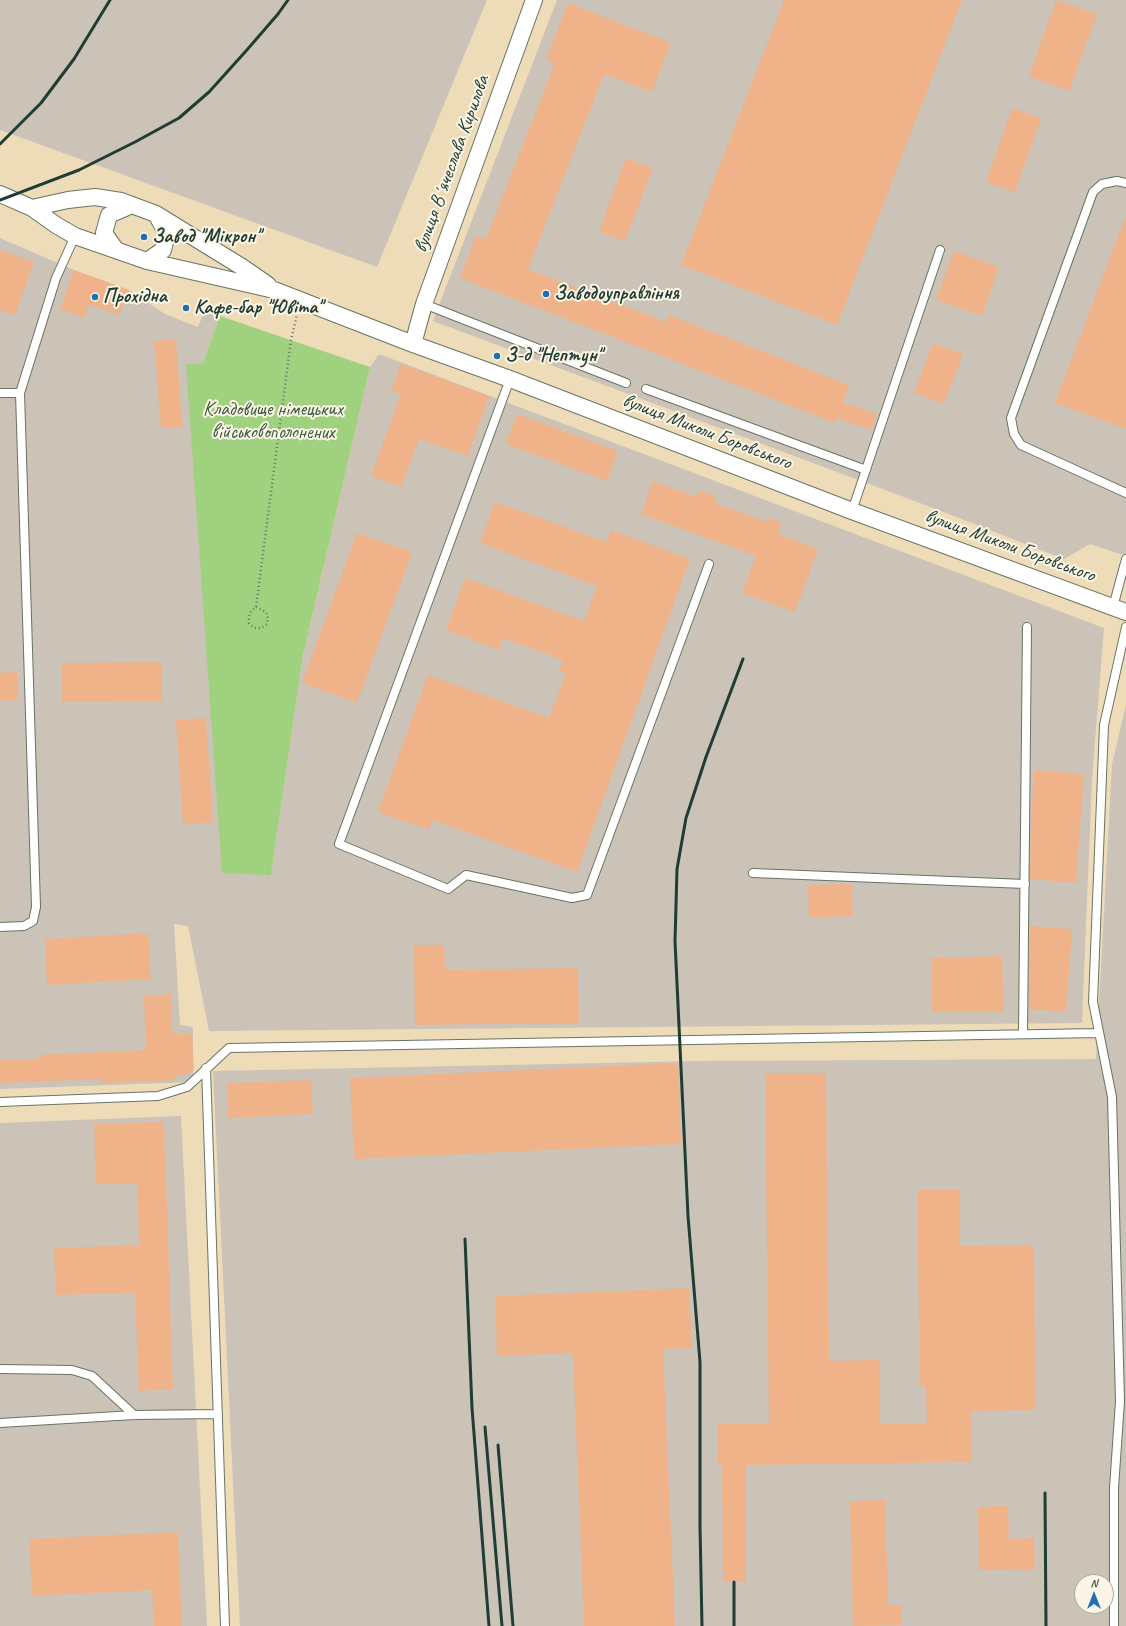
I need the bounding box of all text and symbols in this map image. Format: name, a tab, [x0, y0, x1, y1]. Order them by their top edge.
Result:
street label: вулиця Вʼячеслава Кирилова	[409, 72, 495, 256]
place label: Завод "Мікрон"	[152, 225, 260, 249]
marker: Завод "Мікрон"	[139, 232, 149, 242]
place label: Заводоуправління	[554, 282, 679, 306]
place label: Прохідна	[103, 285, 167, 309]
marker: Заводоуправління	[541, 289, 551, 299]
marker: Прохідна	[90, 292, 100, 302]
place label: Кафе-бар "Ювіта"	[194, 296, 322, 320]
marker: Кафе-бар "Ювіта"	[181, 303, 191, 313]
place label: З-д "Нептун"	[505, 344, 602, 368]
marker: З-д "Нептун"	[492, 351, 502, 361]
street label: вулиця Миколи Боровського	[619, 389, 795, 475]
park label: Кладовище німецьких військовополонених	[203, 398, 343, 445]
street label: вулиця Миколи Боровського	[922, 504, 1098, 588]
north arrow	[1074, 1574, 1114, 1614]
text: N	[1091, 1576, 1097, 1590]

